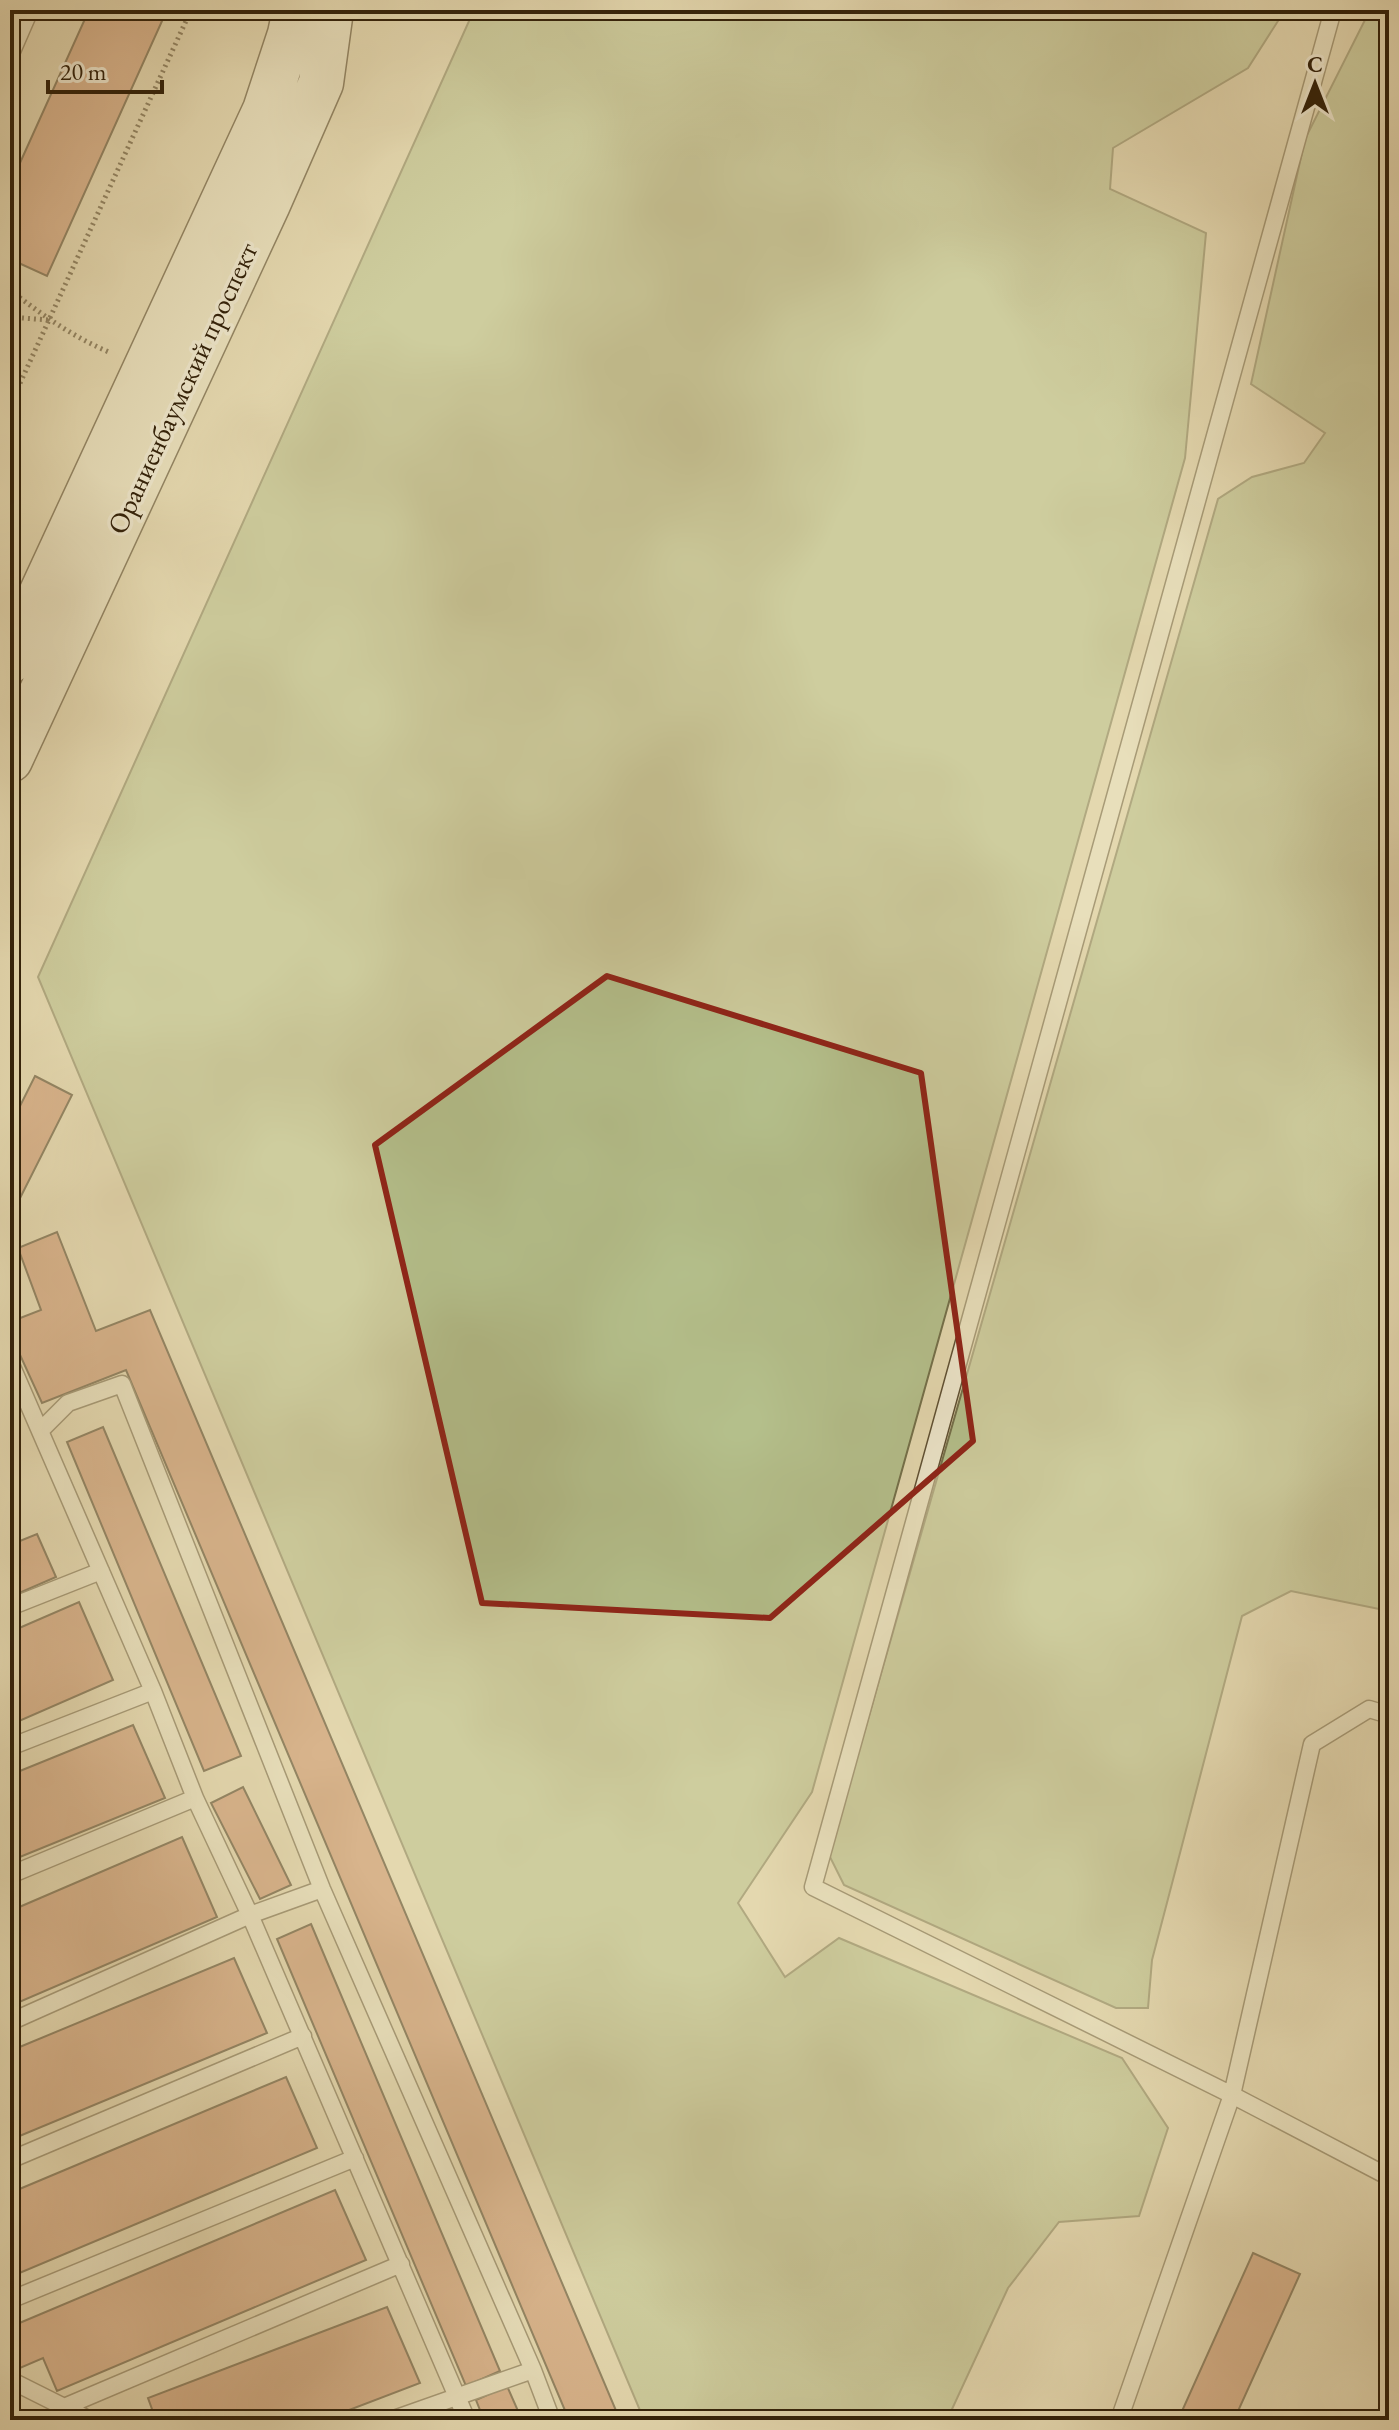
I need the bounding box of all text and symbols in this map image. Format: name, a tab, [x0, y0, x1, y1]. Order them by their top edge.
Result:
scale bar	[48, 44, 162, 94]
north arrow	[1275, 44, 1355, 124]
text: С	[1307, 50, 1323, 79]
text: 20 m	[60, 56, 107, 87]
street label: Ораниенбаумский проспект	[99, 236, 266, 540]

